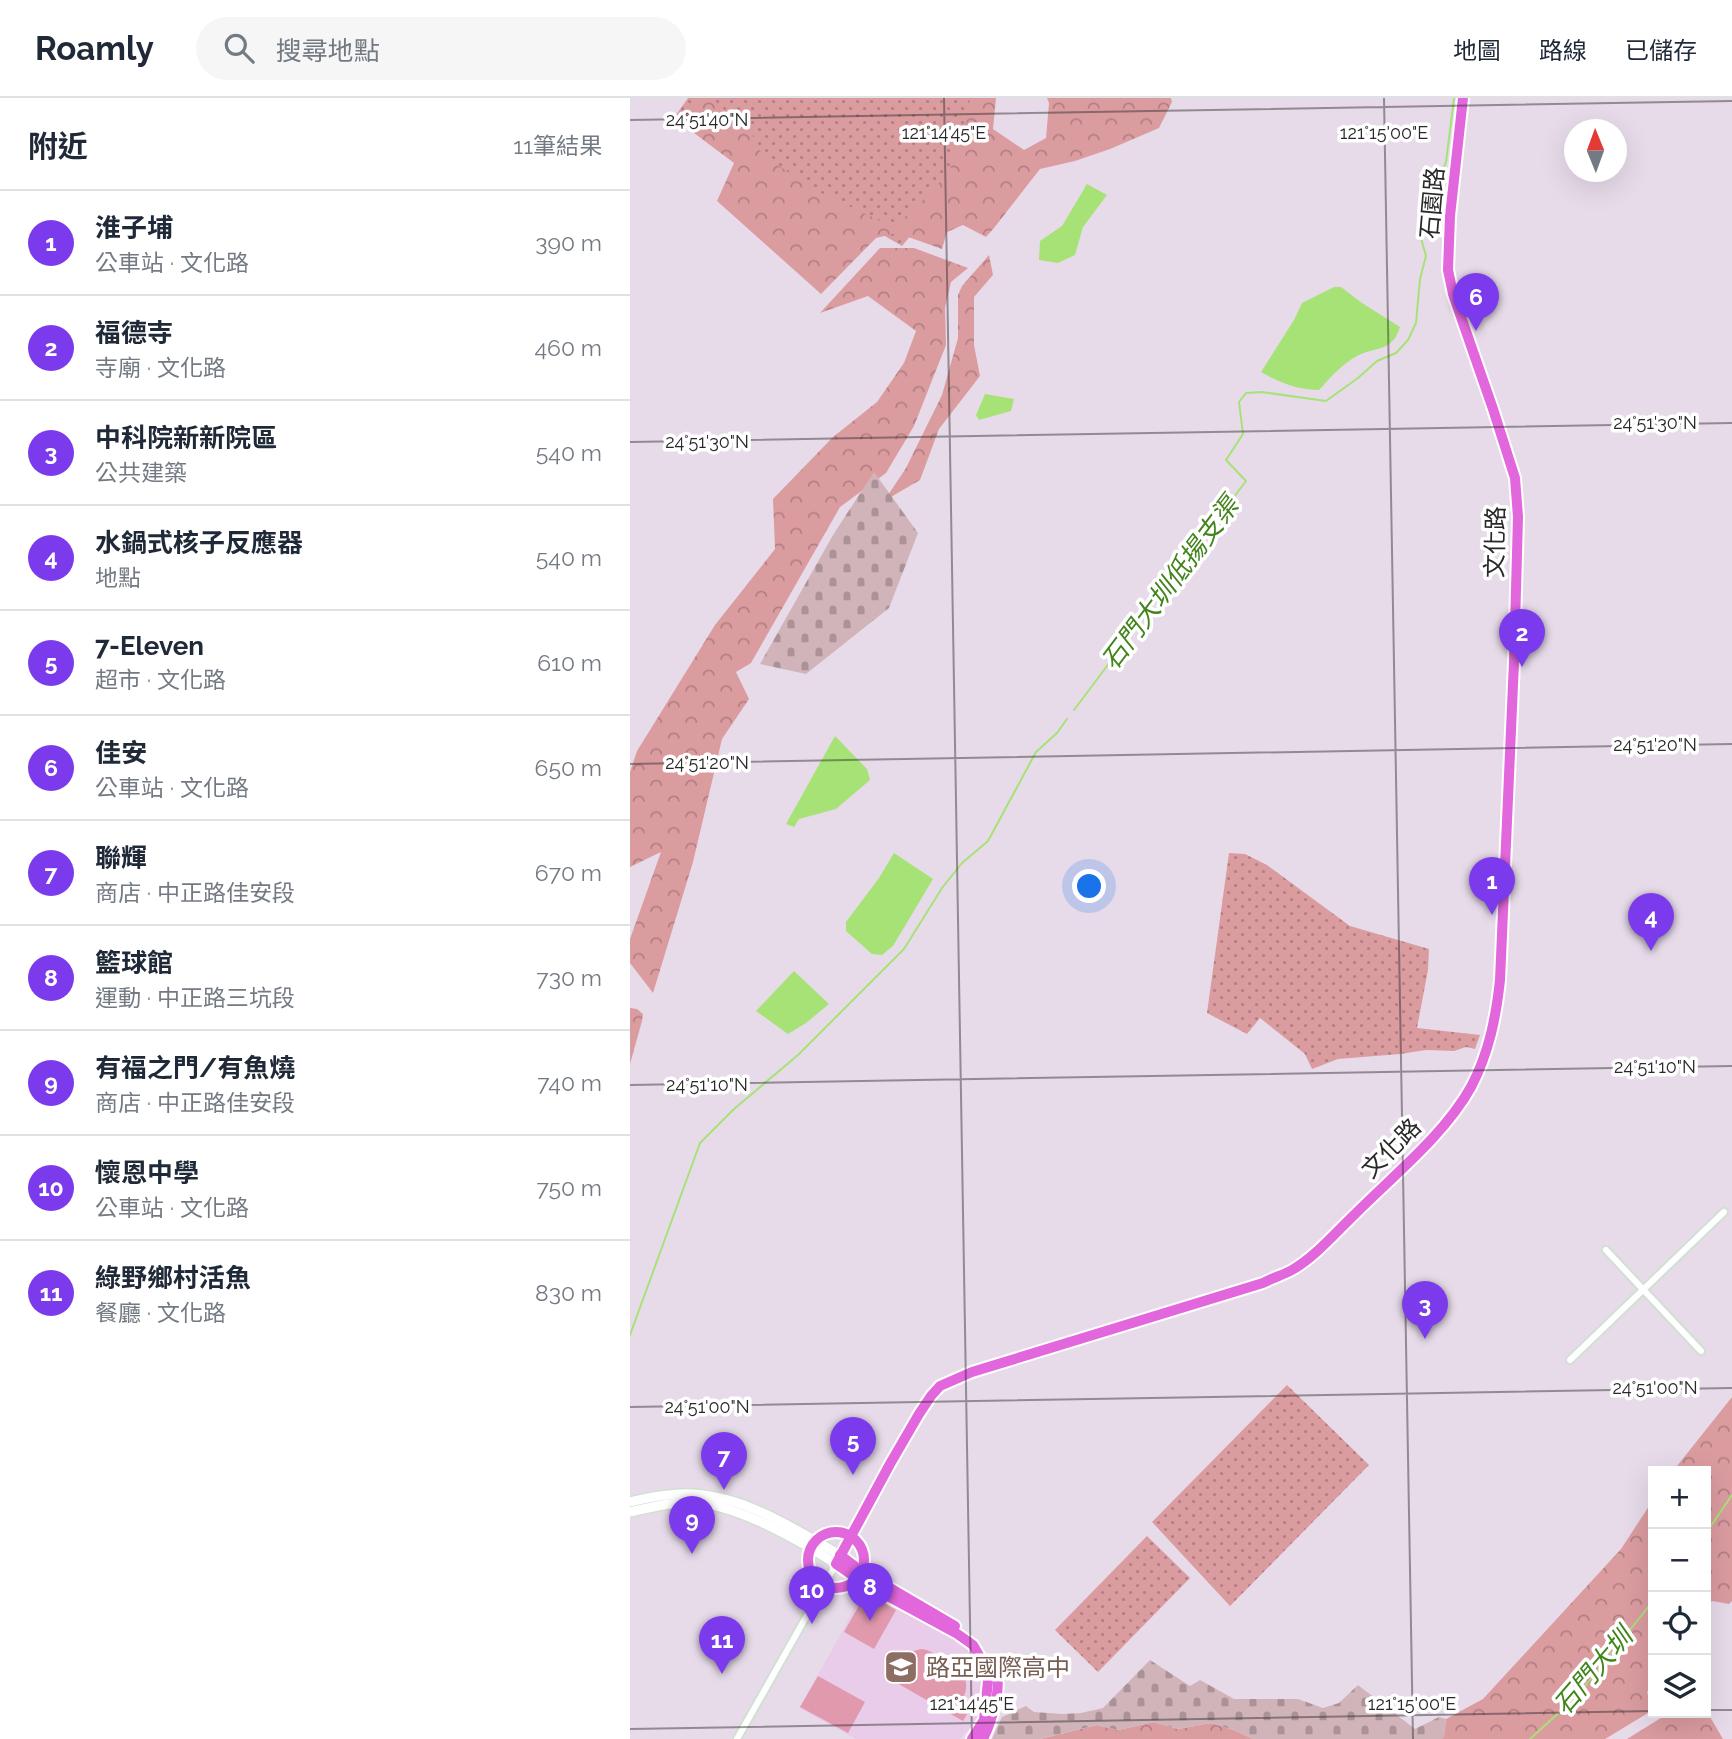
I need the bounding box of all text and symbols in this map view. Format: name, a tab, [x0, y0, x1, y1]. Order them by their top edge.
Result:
search box	[196, 17, 686, 80]
text: Roamly	[35, 29, 154, 68]
icon: search	[220, 29, 258, 67]
text: 搜尋地點	[276, 36, 380, 66]
text: 地圖	[1453, 36, 1501, 65]
text: 路線	[1539, 36, 1587, 65]
text: 已儲存	[1625, 36, 1697, 65]
text: 24°51'40"N	[666, 109, 748, 130]
north arrow	[1564, 119, 1627, 182]
text: 121°14'45"E	[902, 122, 986, 143]
text: 121°15'00"E	[1340, 122, 1428, 143]
text: 附近	[28, 129, 88, 164]
text: 11筆結果	[513, 132, 602, 159]
street label: 石園路	[1414, 166, 1450, 240]
text: 淮子埔	[95, 213, 173, 243]
text: 1	[45, 229, 57, 256]
text: 390 m	[535, 229, 602, 256]
text: 公車站 · 文化路	[95, 249, 249, 276]
pin: 6	[1453, 273, 1499, 331]
text: 福德寺	[95, 318, 173, 348]
text: 2	[45, 334, 57, 361]
text: 460 m	[534, 334, 602, 361]
text: 寺廟 · 文化路	[95, 354, 226, 381]
text: 24°51'30"N	[1613, 412, 1697, 433]
text: 中科院新新院區	[95, 423, 277, 453]
text: 24°51'30"N	[665, 431, 749, 452]
text: 3	[45, 439, 57, 466]
text: 540 m	[536, 439, 602, 466]
text: 公共建築	[95, 459, 187, 486]
water label: 石門大圳低揚支渠	[1095, 488, 1247, 675]
street label: 文化路	[1480, 506, 1510, 578]
text: 水鍋式核子反應器	[95, 528, 303, 558]
text: 4	[44, 544, 58, 571]
text: 540 m	[536, 544, 602, 571]
text: 地點	[95, 564, 141, 591]
pin: 2	[1499, 609, 1545, 667]
text: 7-Eleven	[95, 631, 204, 661]
text: 5	[45, 649, 57, 676]
text: 610 m	[537, 649, 602, 676]
text: 超市 · 文化路	[95, 666, 226, 693]
text: 24°51'20"N	[1613, 734, 1697, 755]
text: 佳安	[95, 738, 147, 768]
text: 24°51'20"N	[665, 752, 749, 773]
text: 6	[44, 754, 58, 781]
text: 650 m	[535, 754, 602, 781]
text: 公車站 · 文化路	[95, 774, 249, 801]
text: 聯輝	[95, 843, 147, 873]
pin: 1	[1469, 857, 1515, 915]
text: 7	[45, 859, 57, 886]
text: 670 m	[535, 859, 602, 886]
your location	[1072, 869, 1106, 903]
text: 商店 · 中正路佳安段	[95, 879, 295, 906]
pin: 4	[1628, 893, 1674, 951]
text: 籃球館	[95, 948, 173, 978]
text: 8	[44, 964, 58, 991]
text: 730 m	[536, 964, 602, 991]
text: 運動 · 中正路三坑段	[95, 984, 295, 1011]
text: 有福之門/有魚燒	[95, 1053, 295, 1083]
text: 24°51'10"N	[1614, 1056, 1696, 1077]
text: 9	[44, 1069, 58, 1096]
text: 740 m	[537, 1069, 602, 1096]
text: 24°51'10"N	[666, 1074, 748, 1095]
text: 商店 · 中正路佳安段	[95, 1089, 295, 1116]
street label: 文化路	[1355, 1112, 1427, 1184]
text: 懷恩中學	[95, 1158, 199, 1188]
text: 10	[38, 1174, 64, 1201]
text: 750 m	[536, 1174, 602, 1201]
text: 公車站 · 文化路	[95, 1194, 249, 1221]
text: 綠野鄉村活魚	[95, 1263, 251, 1293]
text: 11	[40, 1279, 62, 1306]
text: 830 m	[535, 1279, 602, 1306]
pin: 3	[1402, 1281, 1448, 1339]
text: 餐廳 · 文化路	[95, 1299, 226, 1326]
text: 24°51'00"N	[1612, 1377, 1698, 1398]
text: 24°51'00"N	[664, 1396, 750, 1417]
pin: 5	[830, 1417, 876, 1475]
pin: 7	[701, 1432, 747, 1490]
map controls	[1648, 1466, 1711, 1718]
button: +	[1648, 1466, 1711, 1529]
pin: 9	[669, 1496, 715, 1554]
button: −	[1648, 1529, 1711, 1592]
pin: 8	[847, 1563, 893, 1621]
pin: 10	[789, 1566, 835, 1624]
button: locate	[1648, 1592, 1711, 1655]
pin: 11	[699, 1616, 745, 1674]
water label: 石門大圳	[1548, 1619, 1641, 1720]
school or university icon: 路亞國際高中	[882, 1648, 920, 1686]
place label: 路亞國際高中	[926, 1653, 1070, 1682]
button: layers	[1648, 1655, 1711, 1718]
text: 121°14'45"E	[930, 1693, 1014, 1714]
text: 121°15'00"E	[1368, 1693, 1456, 1714]

